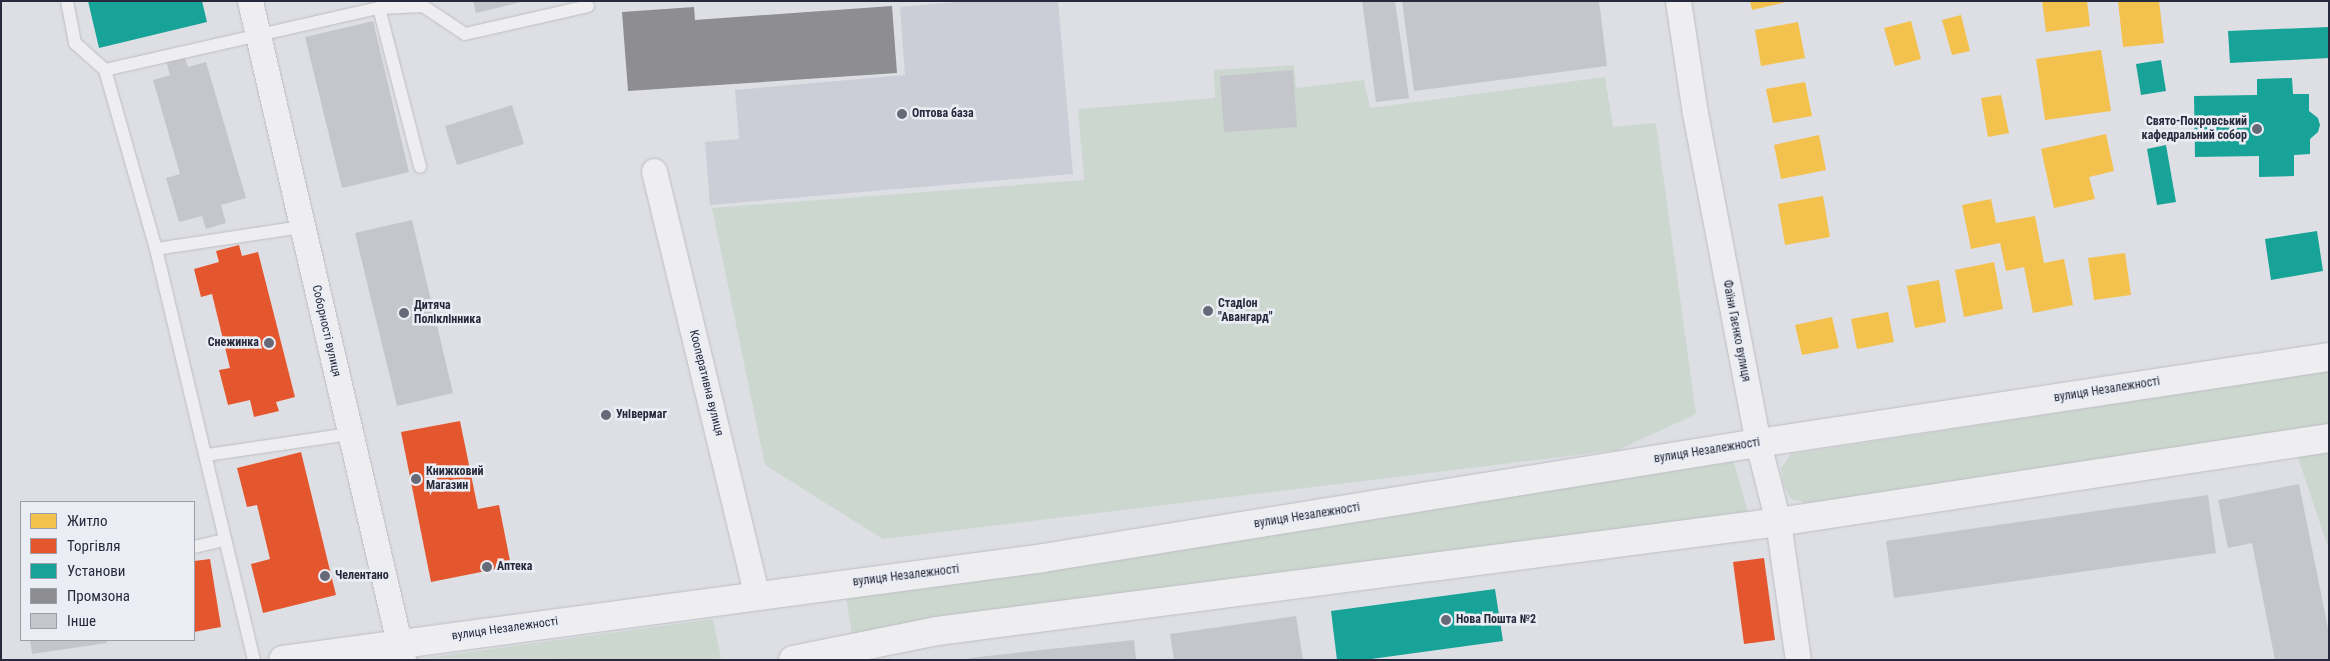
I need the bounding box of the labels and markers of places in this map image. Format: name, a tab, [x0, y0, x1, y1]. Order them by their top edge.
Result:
place label: Оптова база	[912, 107, 974, 121]
marker: Оптова база	[896, 108, 908, 120]
place label: Свято-Покровський кафедральний собор	[2142, 115, 2247, 143]
marker: Свято-Покровський кафедральний собор	[2251, 123, 2263, 135]
place label: Стадіон "Авангард"	[1218, 297, 1272, 325]
place label: Дитяча Поліклінника	[414, 299, 481, 327]
marker: Стадіон "Авангард"	[1202, 305, 1214, 317]
marker: Дитяча Поліклінника	[398, 307, 410, 319]
place label: Снежинка	[208, 336, 259, 350]
marker: Снежинка	[263, 337, 275, 349]
place label: Універмаг	[616, 408, 667, 422]
marker: Універмаг	[600, 409, 612, 421]
place label: Книжковий Магазин	[426, 465, 483, 493]
marker: Книжковий Магазин	[410, 473, 422, 485]
place label: Аптека	[497, 560, 532, 574]
marker: Аптека	[481, 561, 493, 573]
place label: Челентано	[335, 569, 389, 583]
marker: Челентано	[319, 570, 331, 582]
place label: Нова Пошта №2	[1456, 613, 1536, 627]
marker: Нова Пошта №2	[1440, 614, 1452, 626]

